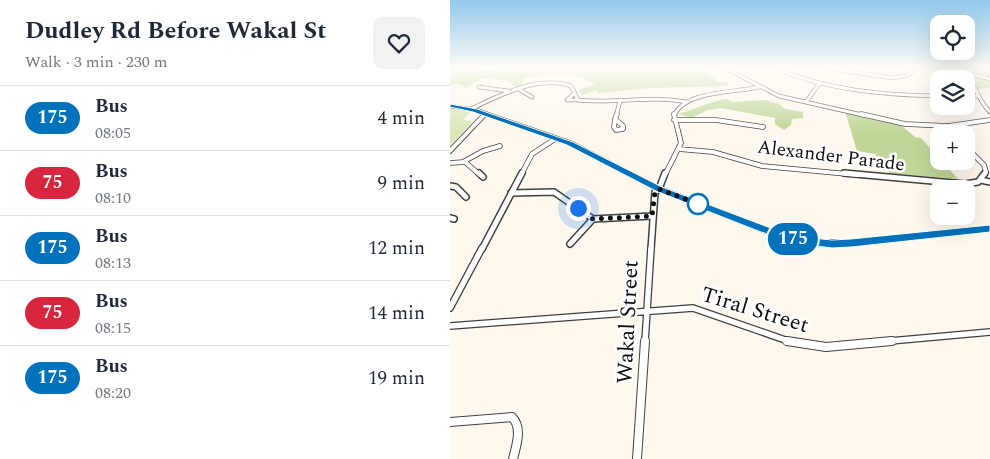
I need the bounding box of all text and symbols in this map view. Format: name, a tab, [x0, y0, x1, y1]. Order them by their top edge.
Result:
text: Dudley Rd Before Wakal St	[25, 13, 326, 49]
map controls	[930, 15, 975, 225]
button: locate	[930, 15, 975, 60]
button: heart	[373, 17, 425, 69]
text: Walk · 3 min · 230 m	[25, 50, 168, 74]
button: layers	[930, 70, 975, 115]
text: Bus	[95, 92, 128, 121]
text: 175	[37, 104, 68, 131]
text: 4 min	[377, 104, 425, 133]
text: 08:05	[95, 121, 131, 145]
button: +	[930, 125, 975, 170]
street label: Alexander Parade	[756, 133, 906, 179]
text: Bus	[95, 157, 128, 186]
text: 75	[42, 169, 63, 196]
text: 9 min	[377, 169, 425, 198]
button: −	[930, 180, 975, 225]
text: 08:10	[95, 186, 131, 210]
unlabelled marker	[687, 193, 709, 215]
your location	[566, 196, 591, 221]
text: Bus	[95, 222, 128, 251]
line badge: 175	[764, 223, 822, 255]
text: 175	[778, 225, 808, 252]
text: 175	[37, 234, 68, 261]
text: 12 min	[368, 234, 425, 263]
text: 08:13	[95, 251, 131, 275]
street label: Wakal Street	[608, 259, 648, 385]
street label: Tiral Street	[697, 278, 813, 342]
text: Bus	[95, 287, 128, 316]
text: 75	[42, 299, 63, 326]
text: 14 min	[368, 299, 425, 328]
text: 08:15	[95, 316, 131, 340]
text: Bus	[95, 352, 128, 381]
text: 175	[37, 364, 68, 391]
text: 19 min	[368, 364, 425, 393]
text: 08:20	[95, 381, 131, 405]

